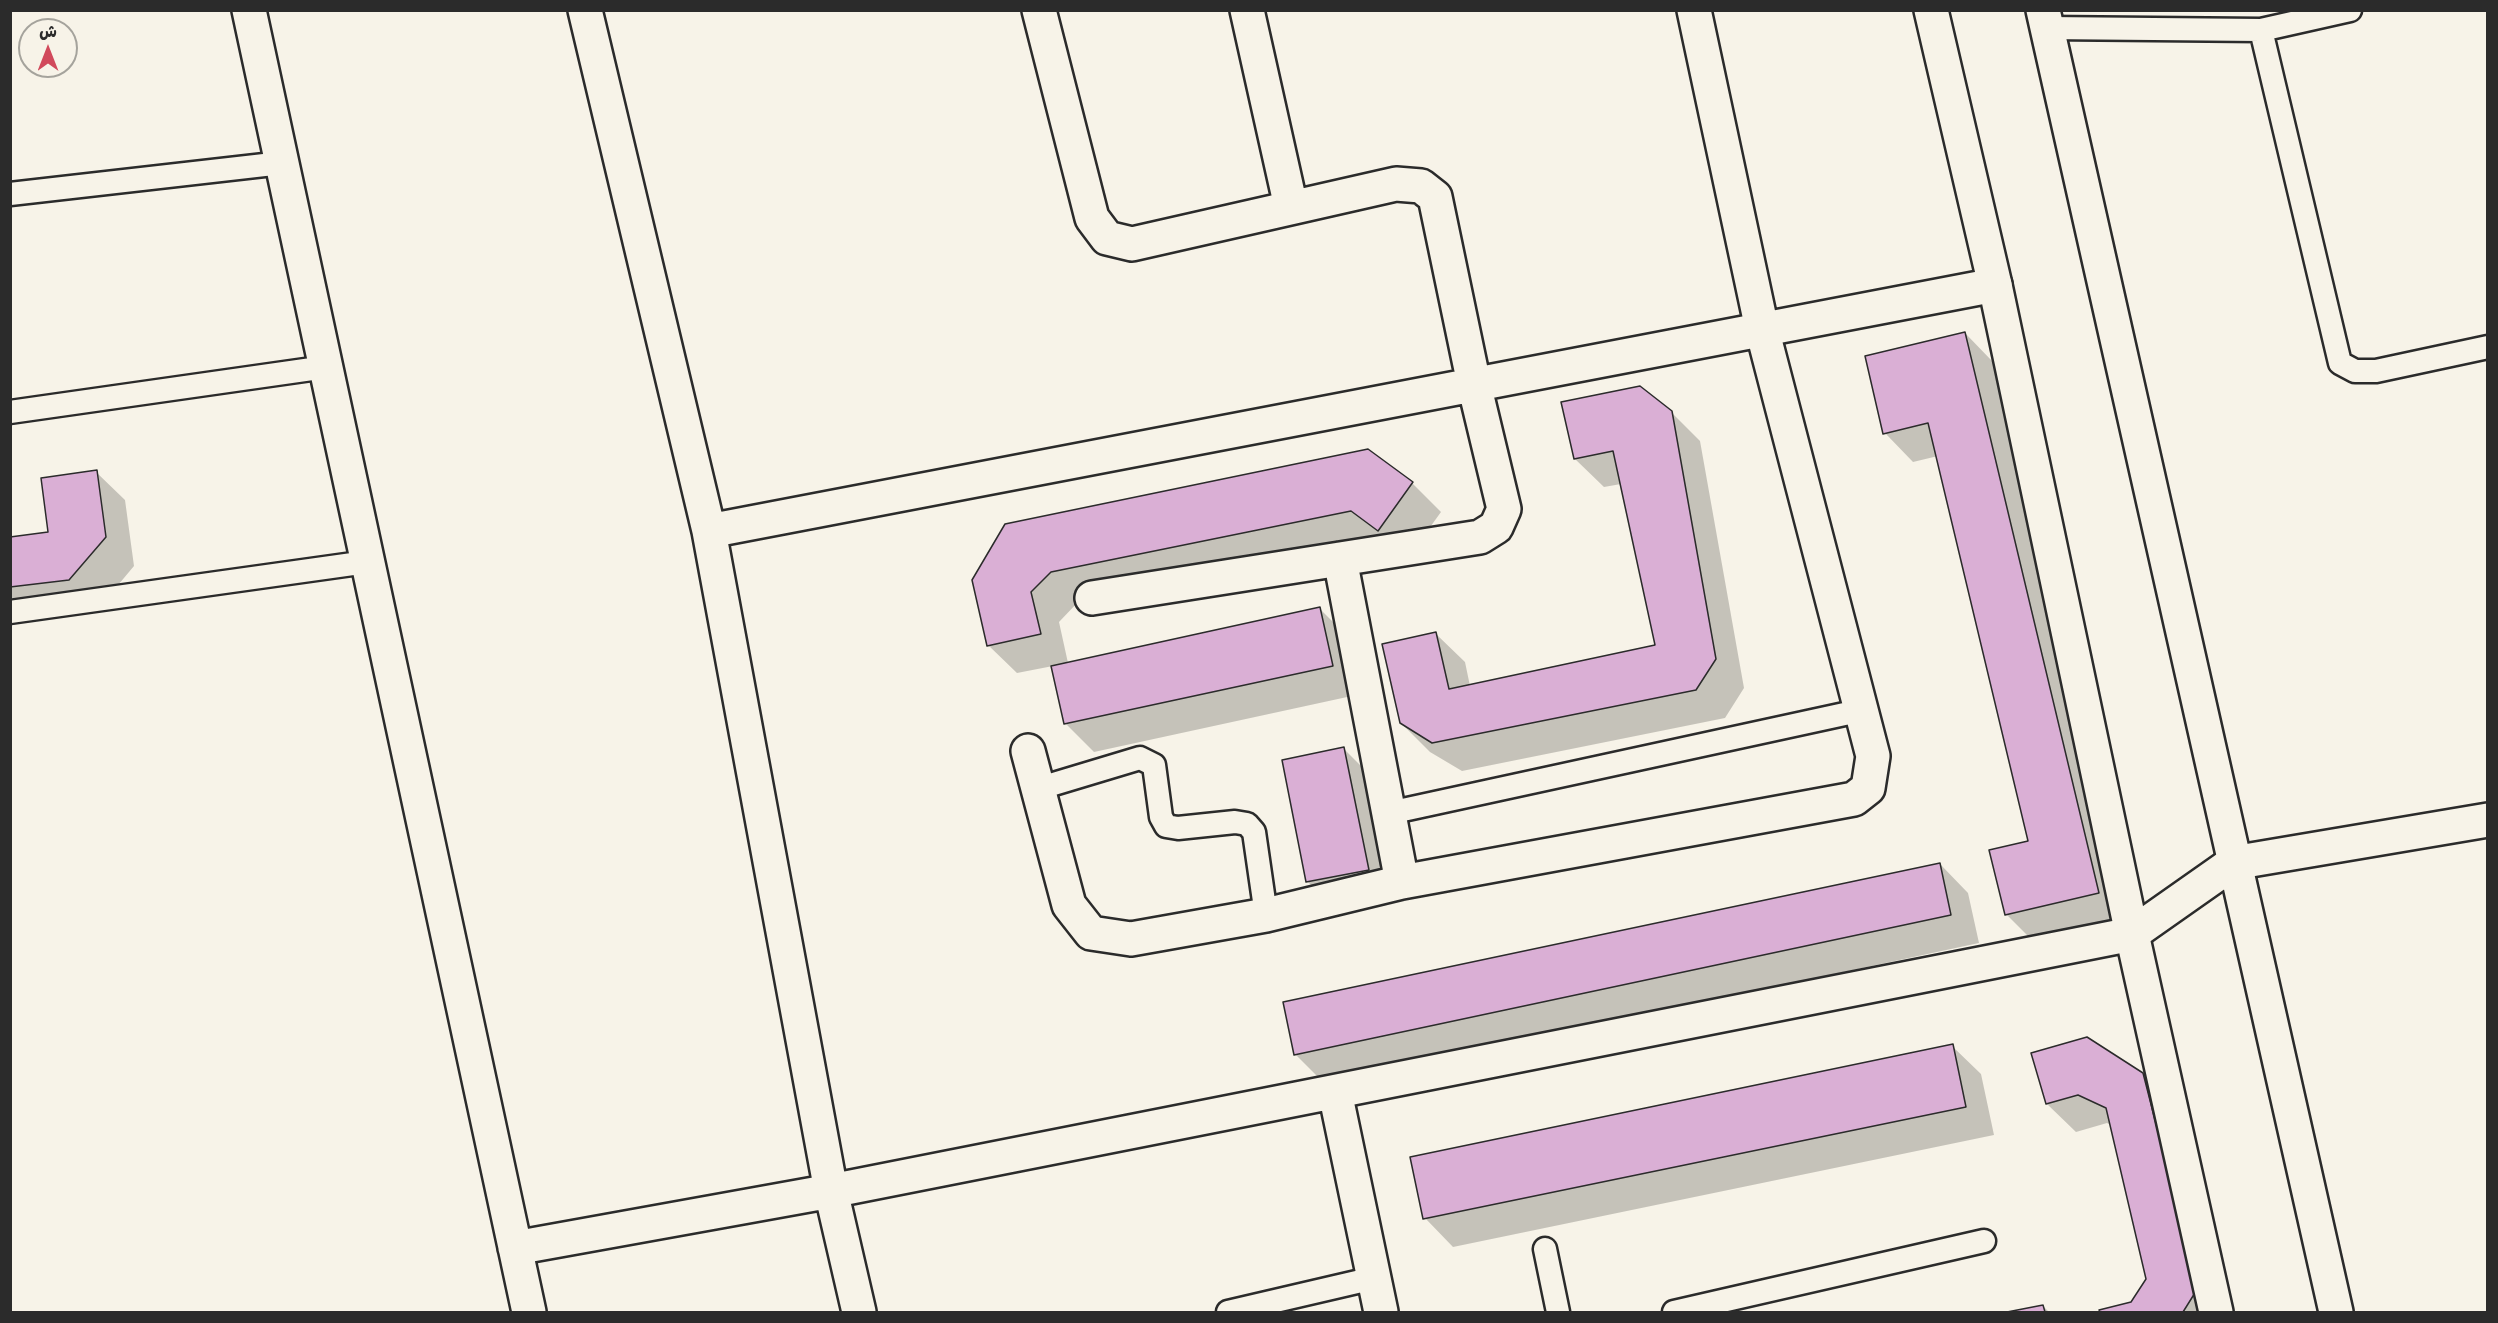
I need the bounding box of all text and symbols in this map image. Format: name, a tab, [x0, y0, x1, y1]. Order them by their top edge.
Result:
north arrow	[18, 18, 78, 78]
text: ش	[39, 22, 57, 41]

